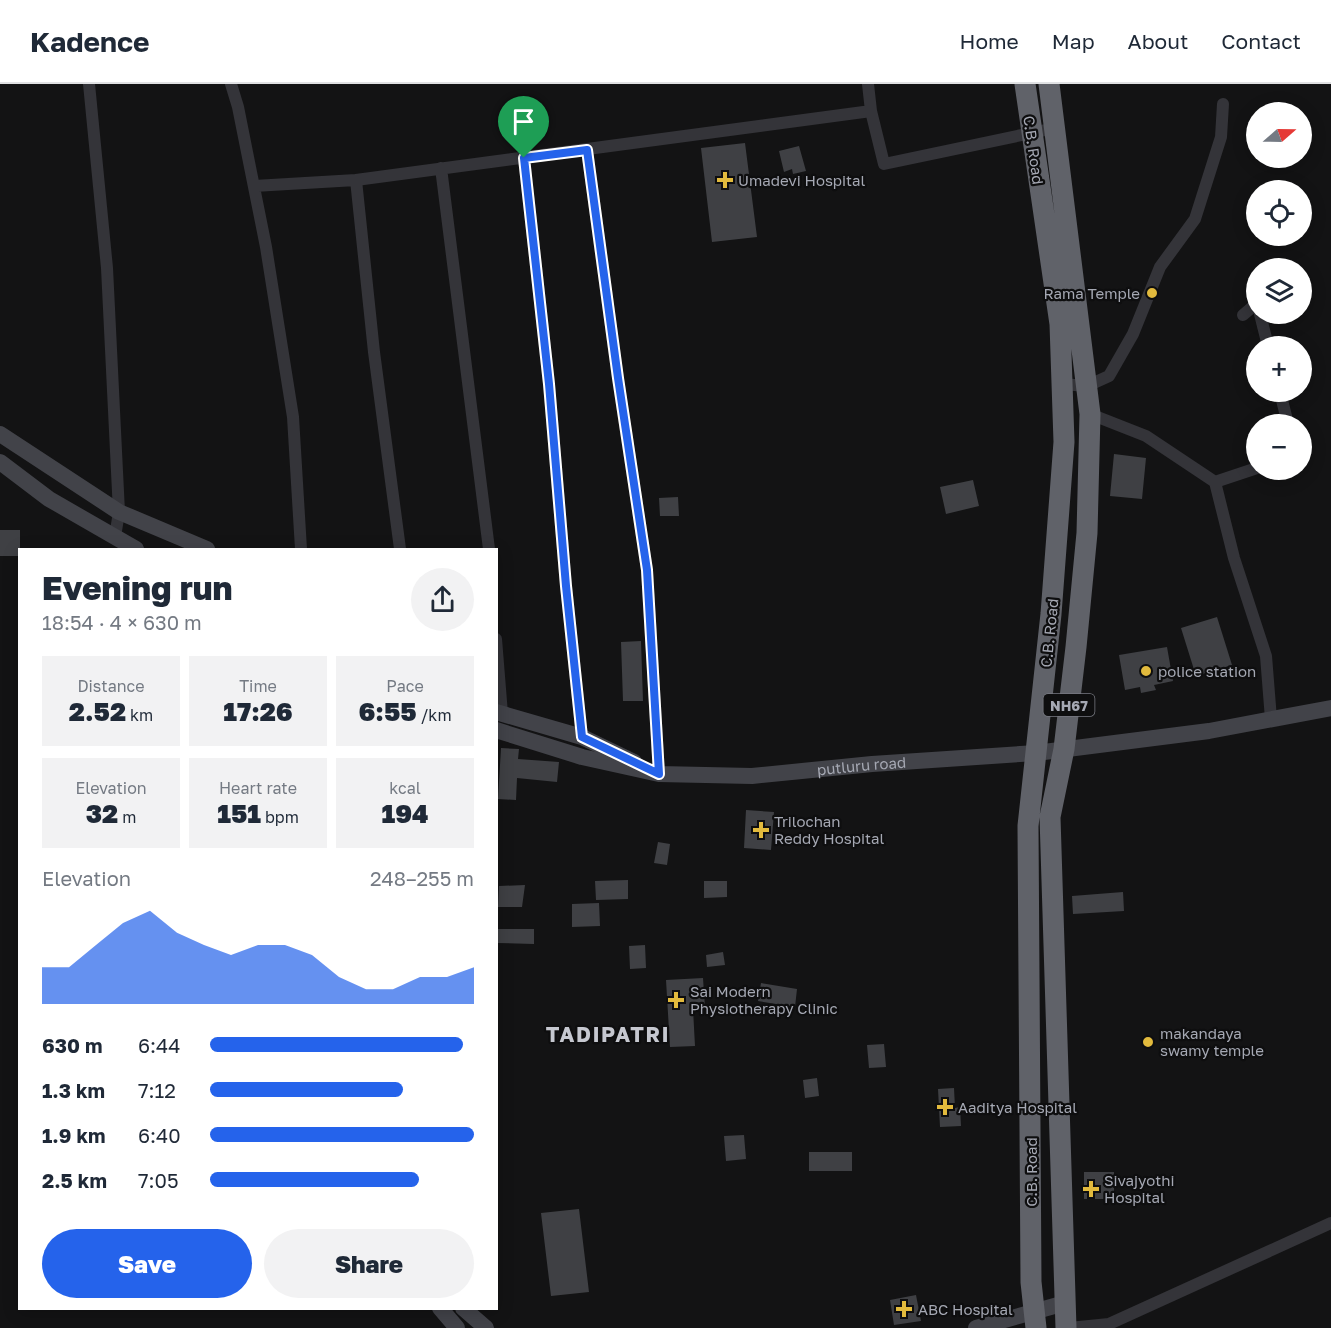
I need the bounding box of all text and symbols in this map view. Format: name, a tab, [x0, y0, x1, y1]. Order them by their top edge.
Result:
text: Kadence	[30, 25, 150, 58]
text: Home	[959, 28, 1019, 54]
text: Map	[1052, 28, 1095, 54]
text: About	[1128, 28, 1188, 54]
text: Contact	[1221, 28, 1301, 54]
pin	[498, 96, 549, 158]
north arrow	[1246, 102, 1312, 168]
map controls	[1246, 102, 1312, 480]
icon: arrive	[507, 105, 540, 138]
street label: C.B. Road	[1020, 114, 1048, 186]
marker: Umadevi Hospital	[716, 171, 734, 189]
place label: Umadevi Hospital	[738, 171, 866, 189]
button: locate	[1246, 180, 1312, 246]
button: layers	[1246, 258, 1312, 324]
place label: Rama Temple	[1043, 284, 1140, 302]
marker: Rama Temple	[1145, 286, 1159, 300]
button: +	[1246, 336, 1312, 402]
button: −	[1246, 414, 1312, 480]
text: Evening run	[42, 568, 233, 607]
button: share	[411, 568, 474, 631]
street label: C.B. Road	[1036, 598, 1062, 668]
text: 18:54 · 4 × 630 m	[42, 610, 202, 634]
place label: police station	[1158, 662, 1256, 680]
marker: police station	[1139, 664, 1153, 678]
text: Distance	[77, 676, 145, 696]
text: Time	[239, 676, 277, 696]
text: Pace	[386, 676, 424, 696]
road number: NH67	[1044, 694, 1094, 716]
text: 2.52	[69, 696, 126, 727]
text: 17:26	[223, 696, 293, 727]
text: 6:55	[358, 696, 417, 727]
text: km	[126, 705, 153, 725]
text: /km	[417, 705, 452, 725]
street label: putluru road	[816, 753, 907, 778]
text: Elevation	[75, 778, 147, 798]
text: Heart rate	[219, 778, 297, 798]
text: kcal	[389, 778, 421, 798]
text: 32	[86, 798, 118, 829]
text: 151	[217, 798, 261, 829]
text: 194	[381, 798, 429, 829]
text: m	[118, 807, 136, 827]
text: bpm	[261, 807, 299, 827]
place label: Trilochan Reddy Hospital	[774, 812, 884, 847]
marker: Trilochan Reddy Hospital	[752, 821, 770, 839]
text: Elevation	[42, 866, 131, 890]
text: 248–255 m	[370, 866, 474, 890]
place label: Sai Modern Physiotherapy Clinic	[690, 982, 838, 1017]
marker: Sai Modern Physiotherapy Clinic	[667, 991, 685, 1009]
district label: TADIPATRI	[546, 1021, 670, 1047]
place label: makandaya swamy temple	[1160, 1024, 1264, 1059]
text: 630 m	[42, 1033, 102, 1057]
text: 6:44	[138, 1033, 181, 1057]
marker: makandaya swamy temple	[1141, 1035, 1155, 1049]
text: 1.3 km	[42, 1078, 105, 1102]
text: 7:12	[138, 1078, 176, 1102]
marker: Aaditya Hospital	[936, 1098, 954, 1116]
place label: Aaditya Hospital	[958, 1098, 1077, 1116]
text: 1.9 km	[42, 1123, 106, 1147]
text: 6:40	[138, 1123, 181, 1147]
street label: C.B. Road	[1022, 1137, 1040, 1207]
text: 2.5 km	[42, 1168, 107, 1192]
text: 7:05	[138, 1168, 179, 1192]
place label: Sivajyothi Hospital	[1104, 1171, 1174, 1206]
marker: Sivajyothi Hospital	[1082, 1180, 1100, 1198]
button: Save	[42, 1229, 252, 1298]
button: Share	[264, 1229, 474, 1298]
marker: ABC Hospital	[895, 1300, 913, 1318]
place label: ABC Hospital	[918, 1300, 1013, 1318]

